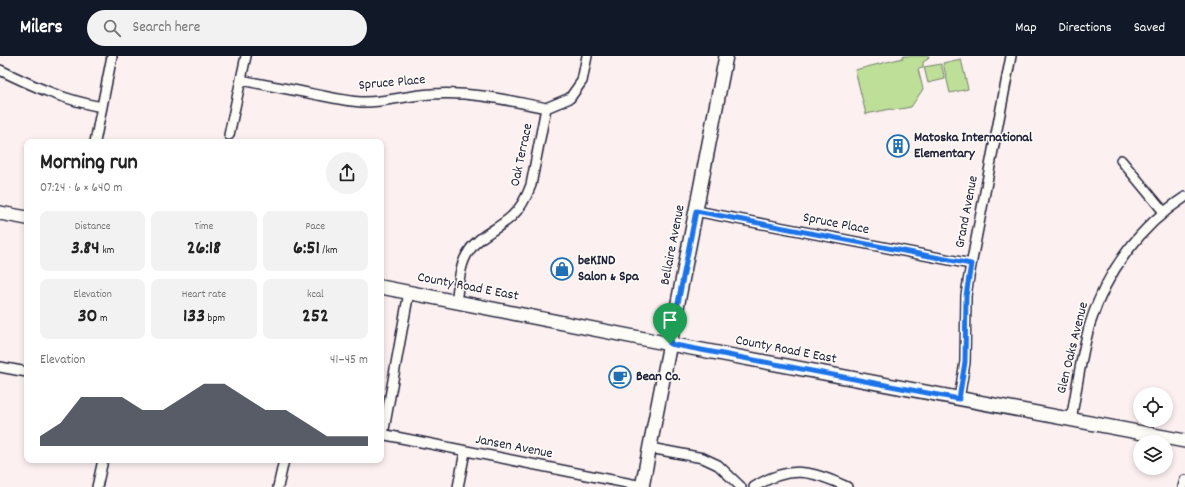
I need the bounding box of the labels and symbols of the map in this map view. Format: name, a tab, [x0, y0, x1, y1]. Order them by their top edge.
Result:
street label: Spruce Place	[358, 70, 426, 96]
street label: Oak Terrace	[506, 122, 538, 188]
place label: Matoska International Elementary	[914, 128, 1033, 164]
building icon: Matoska International Elementary	[885, 133, 911, 159]
street label: Grand Avenue	[950, 174, 984, 250]
street label: Bellaire Avenue	[655, 203, 691, 287]
street label: Spruce Place	[801, 208, 871, 240]
place label: beKIND Salon & Spa	[578, 251, 640, 287]
shop icon: beKIND Salon & Spa	[549, 256, 575, 282]
street label: County Road E East	[416, 267, 520, 307]
street label: Glen Oaks Avenue	[1052, 300, 1094, 396]
pin	[653, 303, 687, 344]
street label: County Road E East	[734, 330, 838, 370]
cafe icon: Bean Co.	[607, 364, 633, 390]
place label: Bean Co.	[636, 367, 681, 387]
street label: Jansen Avenue	[474, 430, 554, 464]

